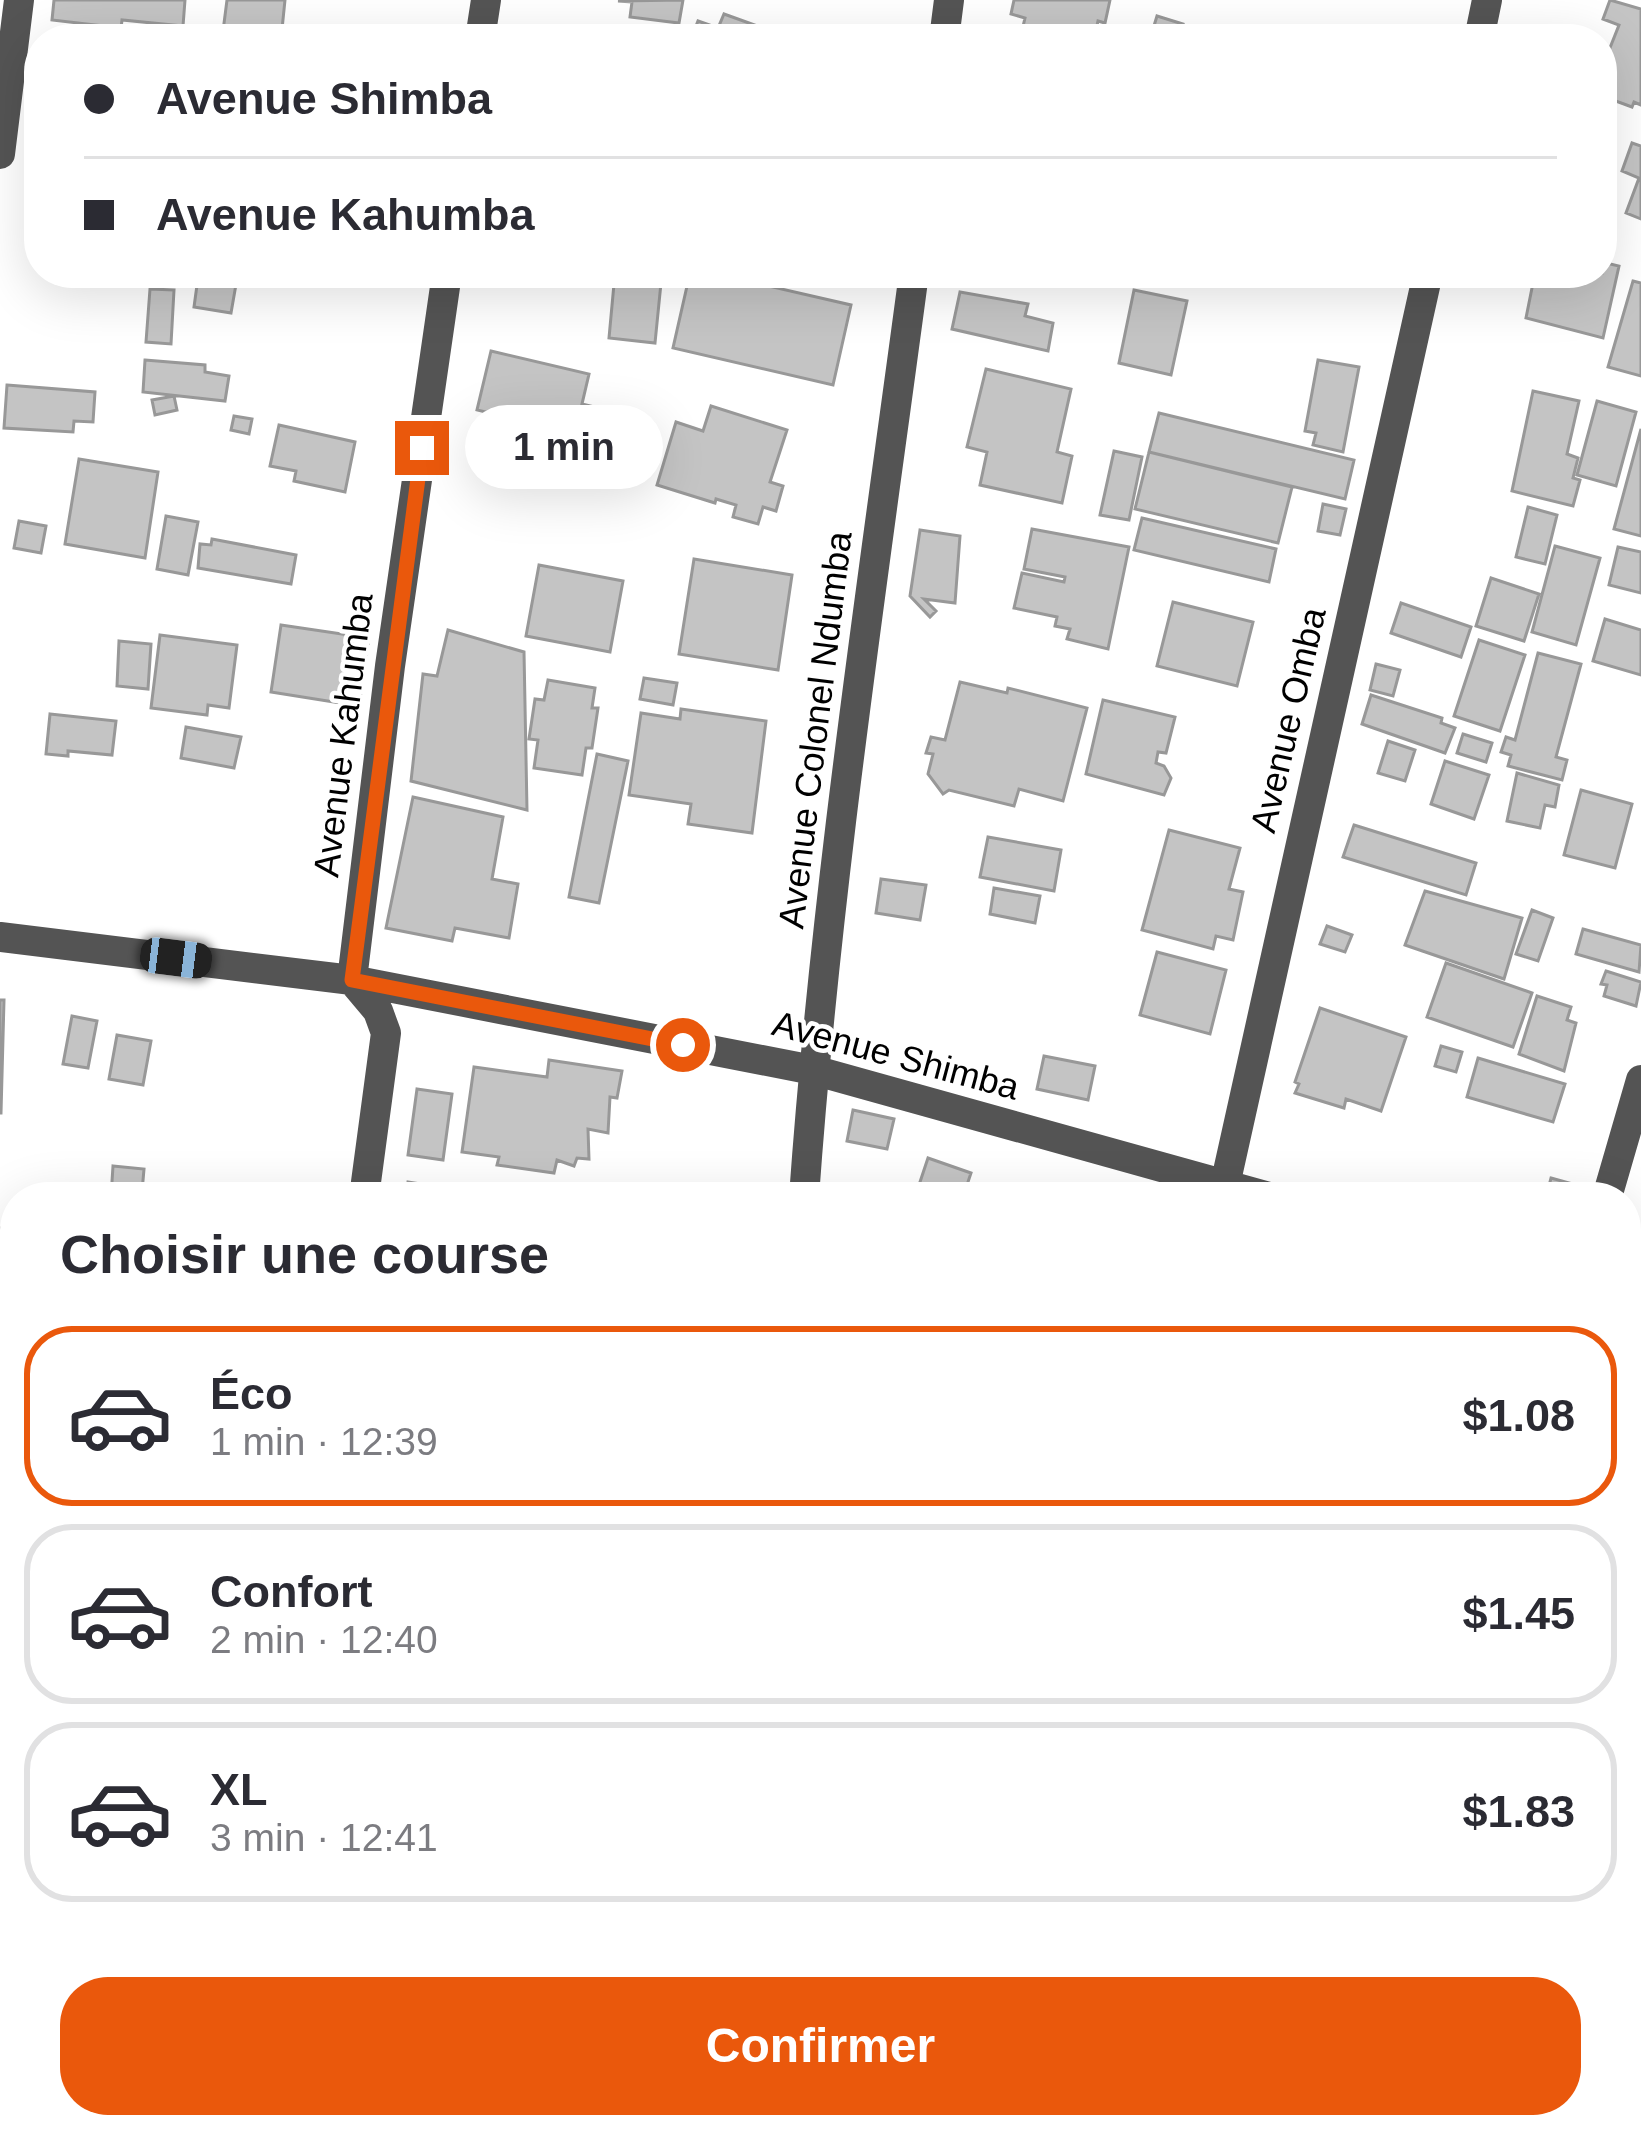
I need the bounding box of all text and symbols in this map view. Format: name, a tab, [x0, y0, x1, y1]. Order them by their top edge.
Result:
text: Avenue Shimba	[156, 73, 492, 124]
text: Avenue Kahumba	[156, 189, 534, 240]
callout: 1 min	[464, 406, 662, 490]
route end	[395, 421, 449, 475]
text: 1 min	[513, 425, 615, 468]
street label: Avenue Colonel Ndumba	[770, 528, 860, 931]
street label: Avenue Kahumba	[305, 590, 381, 879]
street label: Avenue Omba	[1242, 603, 1334, 836]
car	[138, 936, 214, 980]
street label: Avenue Shimba	[768, 1002, 1025, 1108]
route start	[656, 1018, 710, 1072]
text: Choisir une course	[60, 1224, 549, 1284]
icon: car	[66, 1362, 174, 1470]
text: Éco	[210, 1368, 293, 1419]
text: $1.08	[1462, 1390, 1575, 1441]
text: 1 min · 12:39	[210, 1420, 438, 1463]
icon: car	[66, 1560, 174, 1668]
text: Confort	[210, 1566, 372, 1617]
text: $1.45	[1462, 1588, 1575, 1639]
text: 2 min · 12:40	[210, 1618, 438, 1661]
icon: car	[66, 1758, 174, 1866]
text: XL	[210, 1764, 268, 1815]
text: $1.83	[1462, 1786, 1575, 1837]
text: 3 min · 12:41	[210, 1816, 438, 1859]
button: Confirmer	[60, 1977, 1581, 2115]

